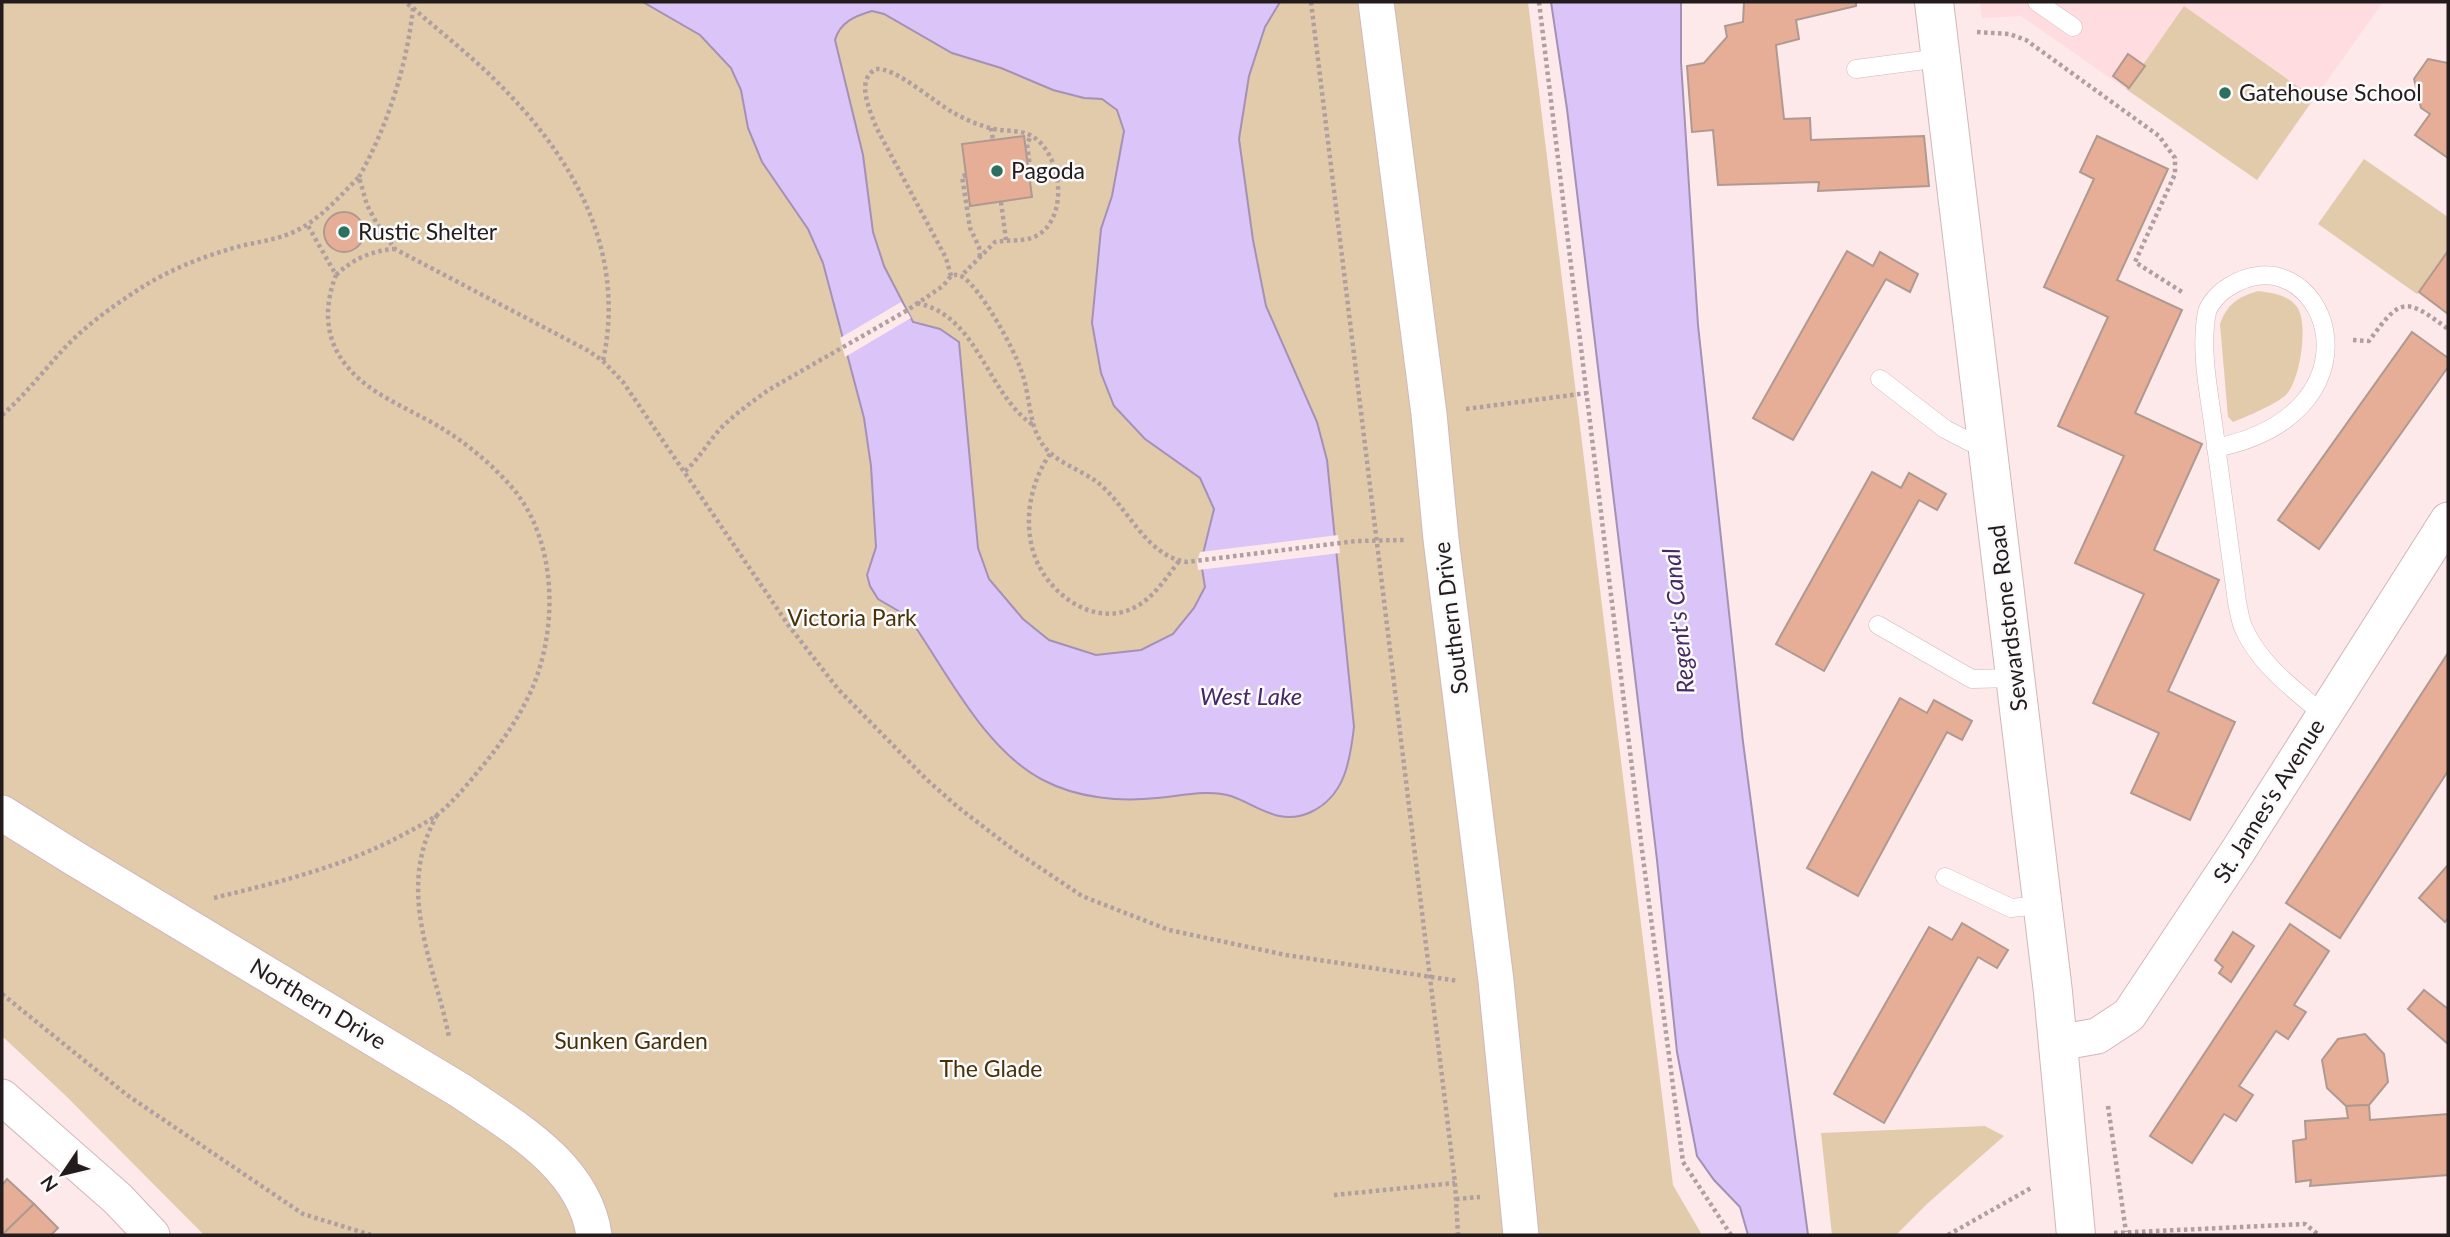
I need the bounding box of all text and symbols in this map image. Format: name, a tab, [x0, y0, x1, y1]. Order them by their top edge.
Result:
place label: Gatehouse School	[2239, 78, 2422, 106]
marker: Gatehouse School	[2217, 85, 2233, 101]
place label: Pagoda	[1011, 156, 1085, 184]
marker: Pagoda	[989, 163, 1005, 179]
place label: Rustic Shelter	[358, 217, 498, 245]
marker: Rustic Shelter	[336, 224, 352, 240]
street label: Sewardstone Road	[1982, 523, 2032, 713]
street label: Southern Drive	[1427, 540, 1473, 696]
water label: Regent's Canal	[1655, 547, 1700, 695]
park label: Victoria Park	[787, 603, 917, 631]
water label: West Lake	[1200, 681, 1302, 710]
street label: St. James's Avenue	[2206, 713, 2330, 888]
street label: Northern Drive	[245, 952, 392, 1055]
park label: Sunken Garden	[554, 1026, 708, 1054]
park label: The Glade	[940, 1054, 1042, 1082]
north arrow	[28, 1139, 98, 1209]
text: N	[35, 1171, 62, 1197]

